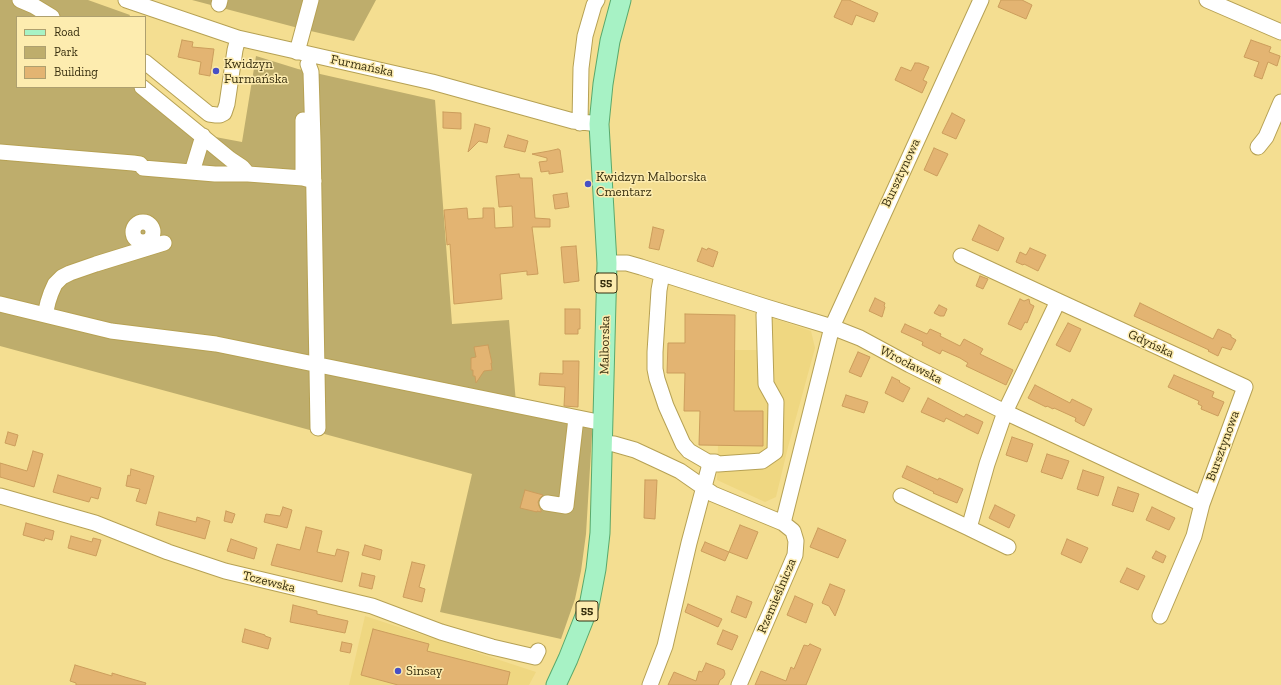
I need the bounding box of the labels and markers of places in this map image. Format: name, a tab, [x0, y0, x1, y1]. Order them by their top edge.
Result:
place label: Kwidzyn Furmańska	[224, 56, 288, 87]
marker: Kwidzyn Furmańska	[211, 66, 221, 76]
place label: Kwidzyn Malborska Cmentarz	[596, 169, 706, 200]
marker: Kwidzyn Malborska Cmentarz	[583, 179, 593, 189]
place label: Sinsay	[406, 663, 442, 679]
marker: Sinsay	[393, 666, 403, 676]

